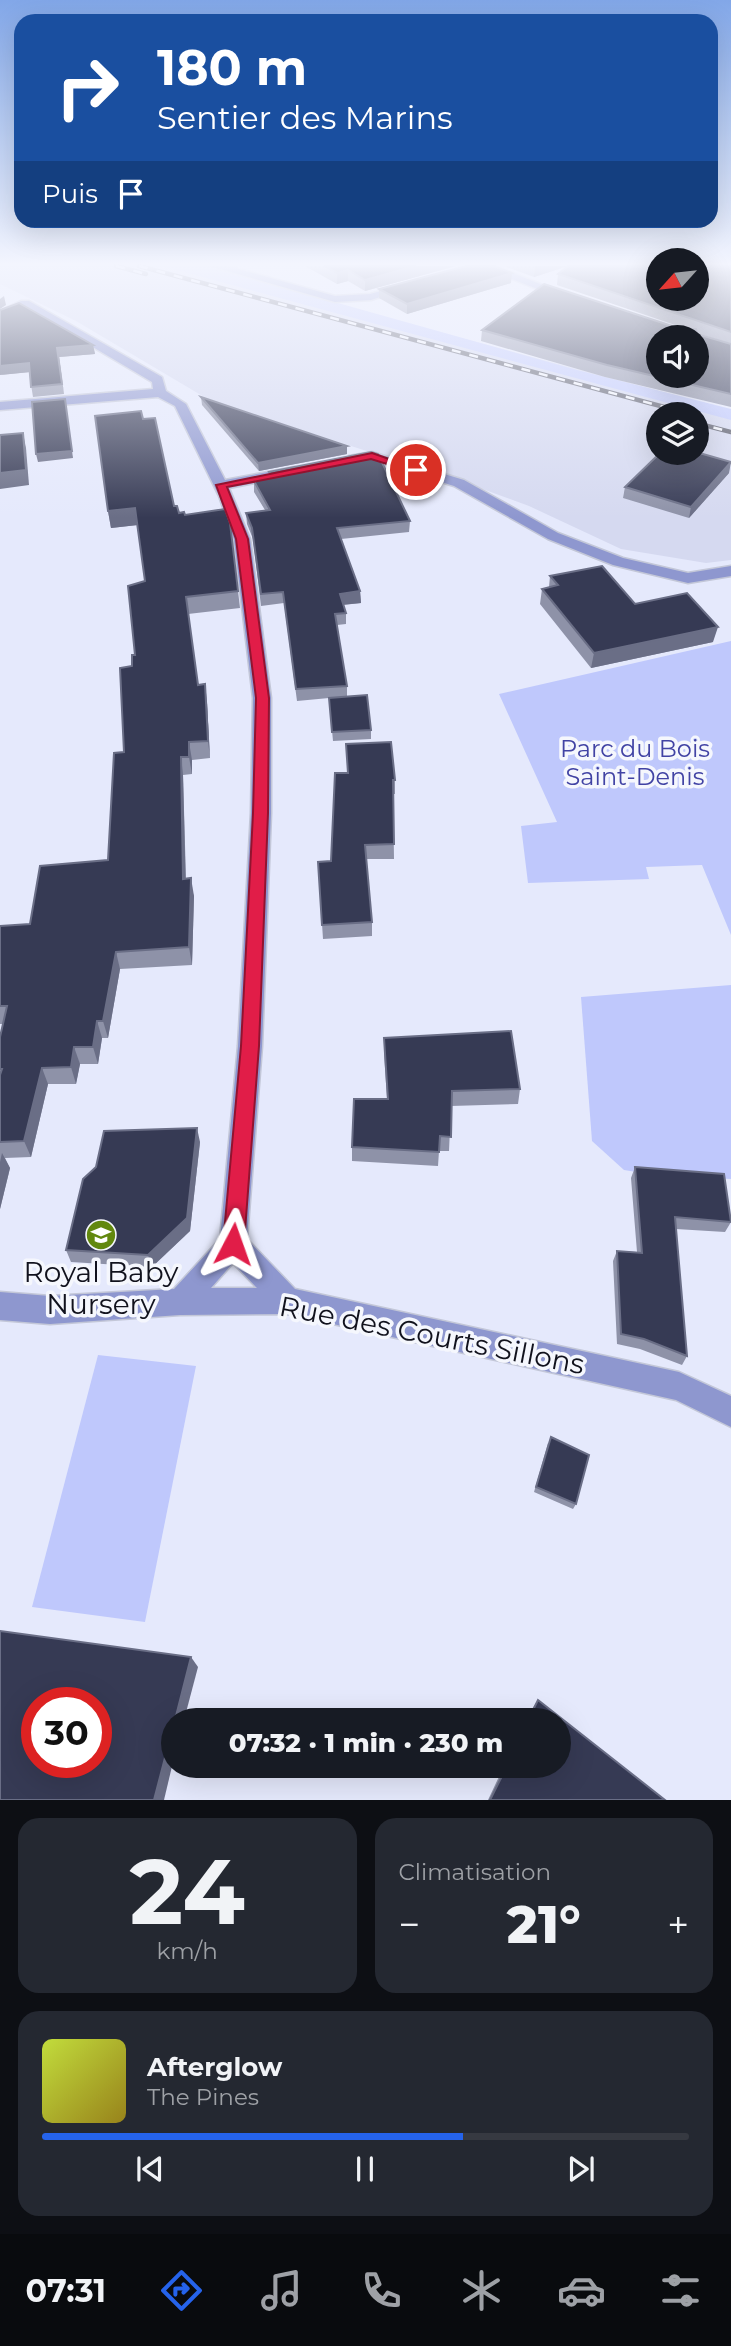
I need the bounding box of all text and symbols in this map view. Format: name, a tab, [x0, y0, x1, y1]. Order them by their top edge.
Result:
text: 180 m	[157, 38, 307, 97]
icon: right	[42, 42, 133, 133]
text: Sentier des Marins	[157, 98, 453, 137]
icon: arrive	[112, 175, 150, 213]
text: Puis	[42, 178, 98, 210]
north arrow	[646, 248, 709, 312]
map controls	[646, 248, 709, 465]
button: sound	[646, 325, 709, 388]
button: layers	[646, 402, 709, 465]
pin	[386, 440, 446, 500]
icon: arrive	[397, 451, 435, 489]
park label: Parc du Bois Saint-Denis	[560, 734, 710, 791]
position arrow	[196, 1207, 270, 1281]
school or university icon: Royal Baby Nursery	[84, 1218, 118, 1252]
place label: Royal Baby Nursery	[24, 1255, 179, 1321]
street label: Rue des Courts Sillons	[277, 1289, 587, 1381]
speed limit sign: 30	[21, 1687, 112, 1778]
text: 07:32 · 1 min · 230 m	[229, 1727, 503, 1759]
text: 24	[130, 1836, 245, 1947]
text: Climatisation	[399, 1858, 551, 1886]
text: 21°	[507, 1893, 581, 1956]
text: −	[399, 1901, 420, 1948]
text: +	[667, 1901, 689, 1948]
text: km/h	[157, 1937, 218, 1965]
text: Afterglow	[147, 2051, 282, 2083]
text: The Pines	[147, 2083, 259, 2111]
icon: previous	[131, 2150, 169, 2188]
icon: pause	[346, 2150, 384, 2188]
icon: next	[562, 2150, 600, 2188]
icon: directions	[157, 2266, 206, 2315]
icon: music	[257, 2266, 306, 2315]
icon: phone	[357, 2266, 406, 2315]
icon: climate	[457, 2266, 506, 2315]
icon: car	[557, 2266, 606, 2315]
icon: filters	[656, 2266, 705, 2315]
text: 07:31	[25, 2271, 106, 2310]

